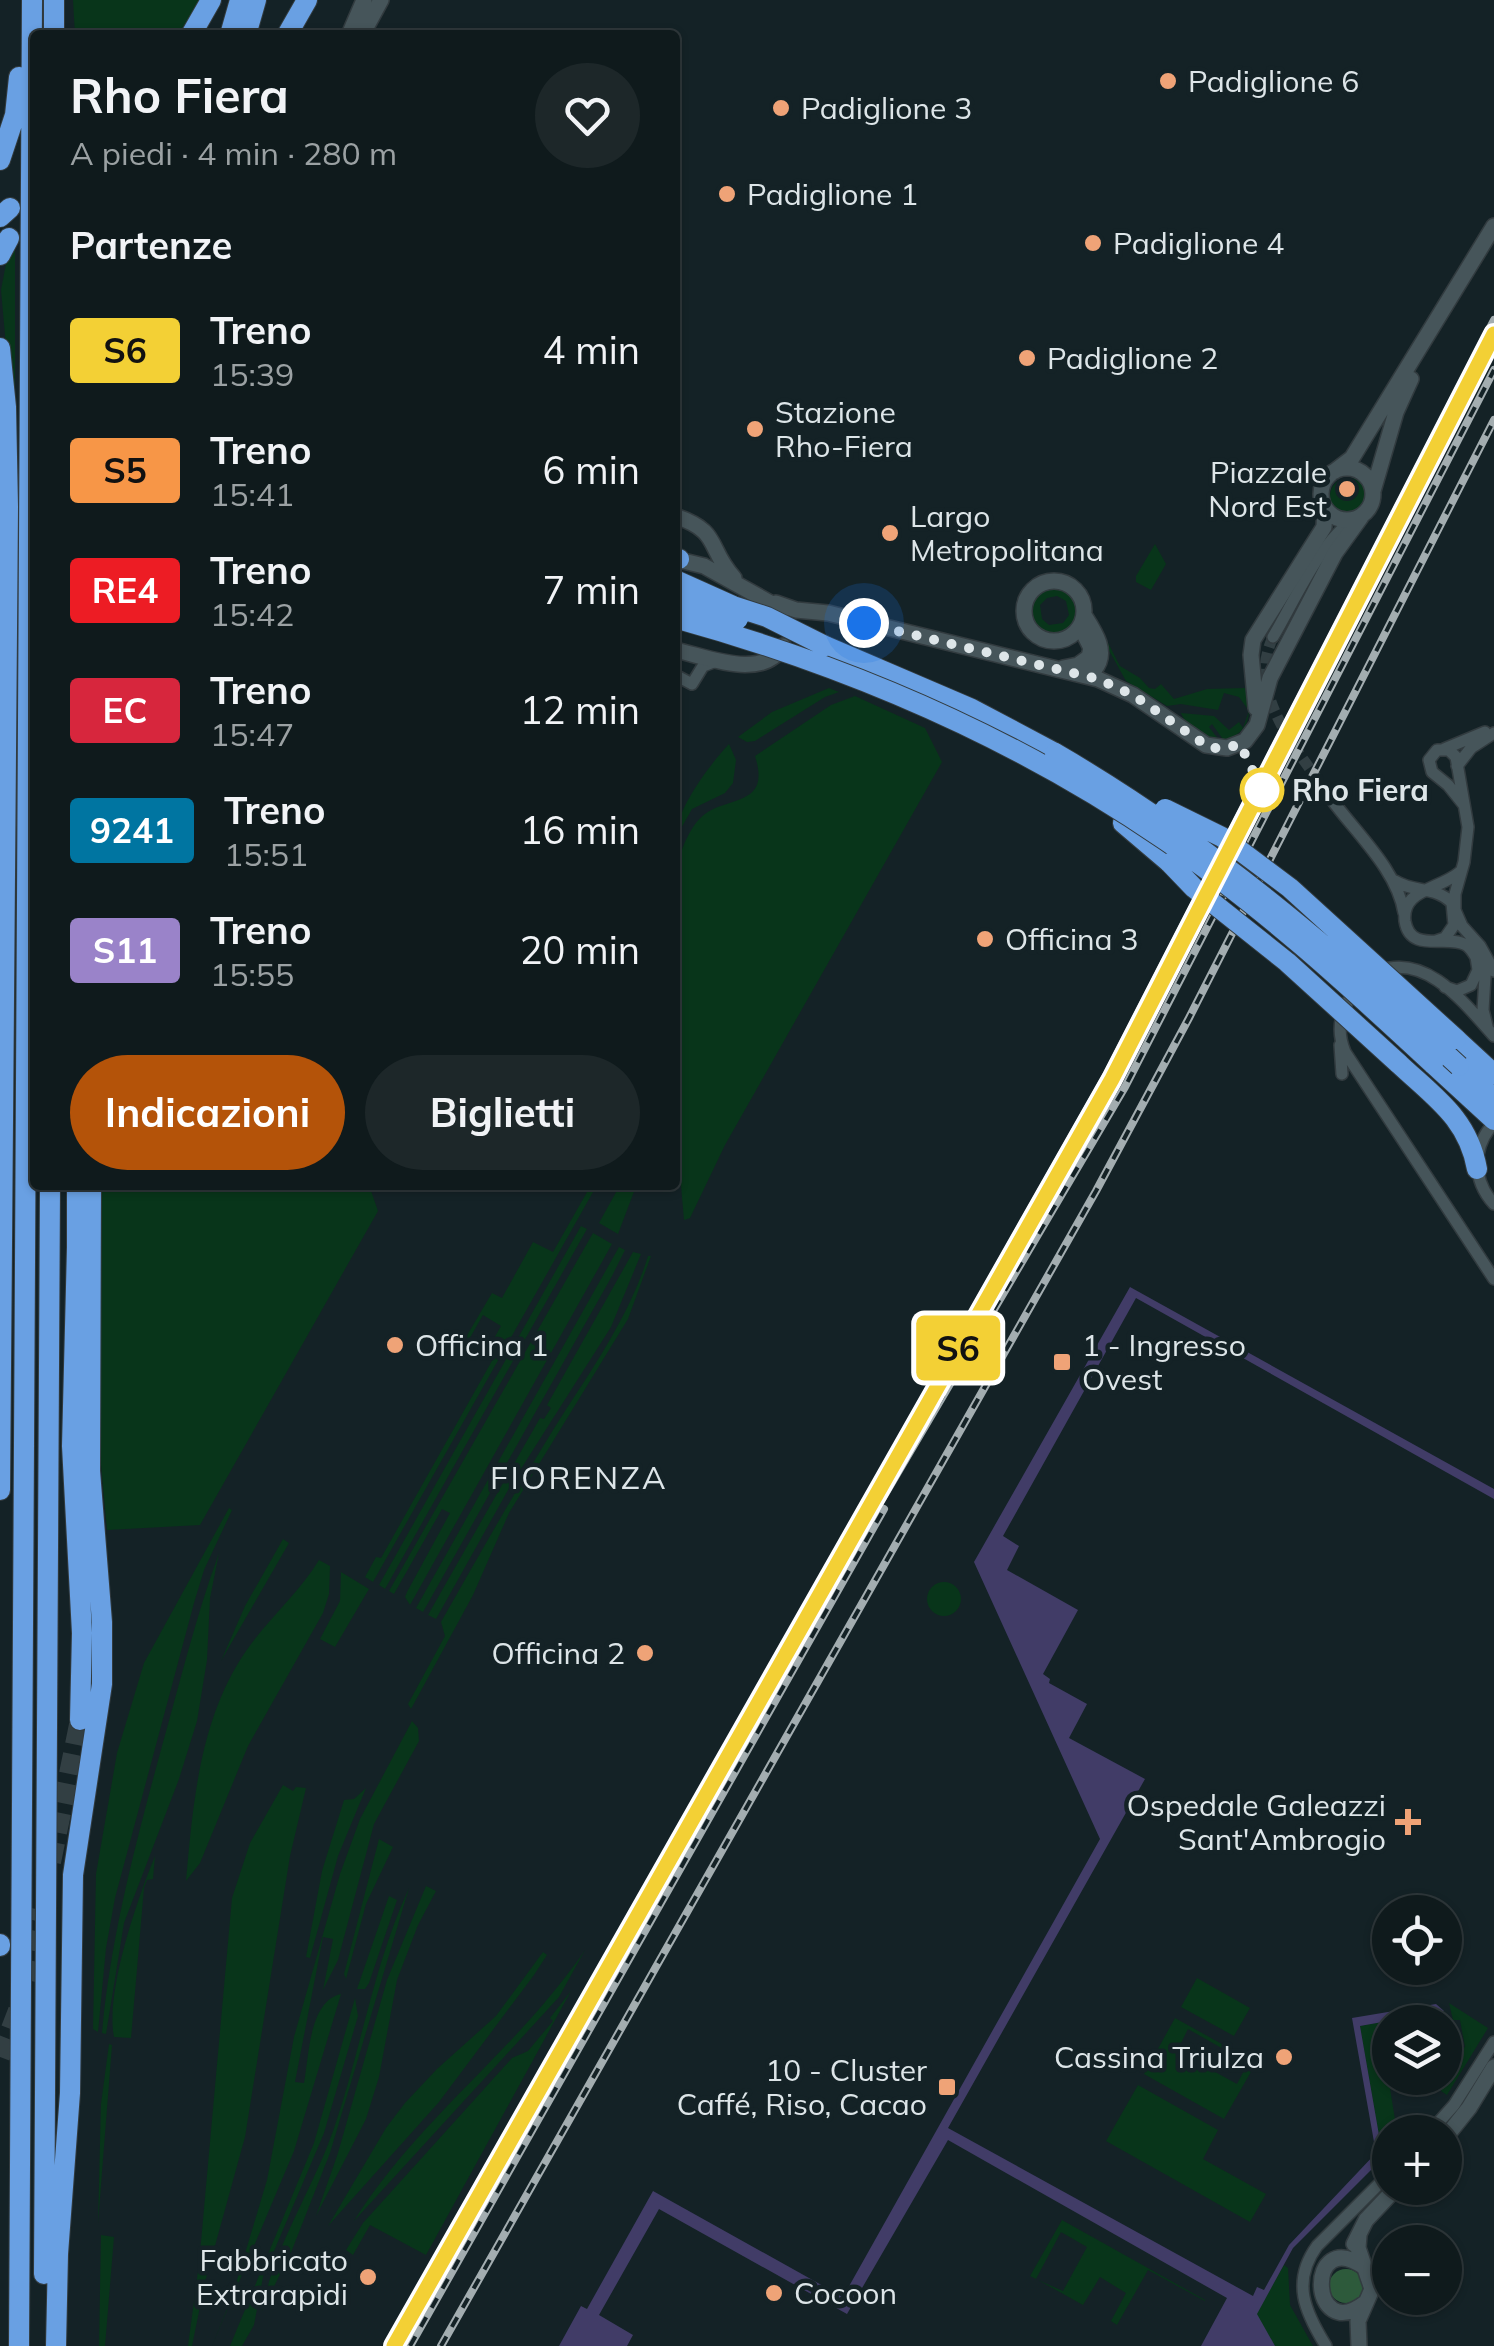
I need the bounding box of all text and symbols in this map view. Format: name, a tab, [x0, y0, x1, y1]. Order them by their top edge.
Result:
place label: Padiglione 6	[1188, 62, 1359, 100]
button: heart	[535, 63, 640, 168]
text: Rho Fiera	[70, 65, 289, 125]
marker: Padiglione 6	[1157, 70, 1179, 92]
place label: Padiglione 3	[801, 89, 972, 127]
marker: Padiglione 3	[770, 97, 792, 119]
text: A piedi · 4 min · 280 m	[70, 133, 397, 173]
place label: Padiglione 1	[747, 175, 918, 213]
marker: Padiglione 1	[716, 183, 738, 205]
text: Partenze	[70, 221, 232, 269]
place label: Padiglione 4	[1113, 224, 1284, 262]
marker: Padiglione 4	[1082, 232, 1104, 254]
text: Treno	[210, 306, 311, 354]
text: 4 min	[543, 326, 640, 374]
text: S6	[103, 328, 147, 372]
place label: Padiglione 2	[1047, 339, 1218, 377]
marker: Padiglione 2	[1016, 347, 1038, 369]
text: 15:39	[210, 354, 294, 394]
place label: Stazione Rho-Fiera	[775, 393, 913, 465]
marker: Stazione Rho-Fiera	[744, 418, 766, 440]
text: Treno	[210, 426, 311, 474]
text: 6 min	[543, 446, 640, 494]
text: S5	[103, 448, 147, 492]
place label: Piazzale Nord Est	[1208, 453, 1327, 525]
text: 15:41	[210, 474, 294, 514]
marker: Piazzale Nord Est	[1336, 478, 1358, 500]
place label: Largo Metropolitana	[910, 497, 1104, 569]
marker: Largo Metropolitana	[879, 522, 901, 544]
text: Treno	[210, 546, 311, 594]
text: 7 min	[543, 566, 640, 614]
text: RE4	[92, 568, 158, 612]
text: 15:42	[210, 594, 294, 634]
your location	[839, 598, 889, 648]
text: Treno	[210, 666, 311, 714]
text: 12 min	[520, 686, 640, 734]
text: EC	[103, 688, 147, 732]
text: 15:47	[210, 714, 294, 754]
marker: Rho Fiera	[1241, 769, 1283, 811]
place label: Rho Fiera	[1292, 771, 1429, 809]
text: Treno	[224, 786, 325, 834]
text: 16 min	[520, 806, 640, 854]
text: 9241	[90, 808, 174, 852]
text: 15:51	[224, 834, 308, 874]
text: Treno	[210, 906, 311, 954]
place label: Officina 3	[1005, 920, 1138, 958]
text: 20 min	[520, 926, 640, 974]
text: S11	[93, 928, 157, 972]
marker: Officina 3	[974, 928, 996, 950]
text: 15:55	[210, 954, 294, 994]
button: Indicazioni	[70, 1055, 345, 1170]
button: Biglietti	[365, 1055, 640, 1170]
line badge: S6	[913, 1316, 1003, 1380]
place label: Officina 1	[415, 1326, 548, 1364]
text: S6	[936, 1326, 980, 1370]
place label: 1 - Ingresso Ovest	[1082, 1326, 1246, 1398]
marker: Officina 1	[384, 1334, 406, 1356]
marker: 1 - Ingresso Ovest	[1051, 1351, 1073, 1373]
district label: FIORENZA	[490, 1457, 668, 1497]
place label: Officina 2	[492, 1634, 625, 1672]
marker: Officina 2	[634, 1642, 656, 1664]
place label: Ospedale Galeazzi Sant'Ambrogio	[1127, 1786, 1386, 1858]
marker: Ospedale Galeazzi Sant'Ambrogio	[1395, 1809, 1421, 1835]
map controls	[1372, 1895, 1462, 2315]
button: locate	[1372, 1895, 1462, 1985]
button: layers	[1372, 2005, 1462, 2095]
place label: Cassina Triulza	[1054, 2038, 1264, 2076]
marker: Cassina Triulza	[1273, 2046, 1295, 2068]
place label: 10 - Cluster Caffé, Riso, Cacao	[677, 2051, 927, 2123]
marker: 10 - Cluster Caffé, Riso, Cacao	[936, 2076, 958, 2098]
button: +	[1372, 2115, 1462, 2205]
button: −	[1372, 2225, 1462, 2315]
place label: Fabbricato Extrarapidi	[196, 2241, 348, 2313]
marker: Fabbricato Extrarapidi	[357, 2266, 379, 2288]
place label: Cocoon	[794, 2274, 897, 2312]
marker: Cocoon	[763, 2282, 785, 2304]

